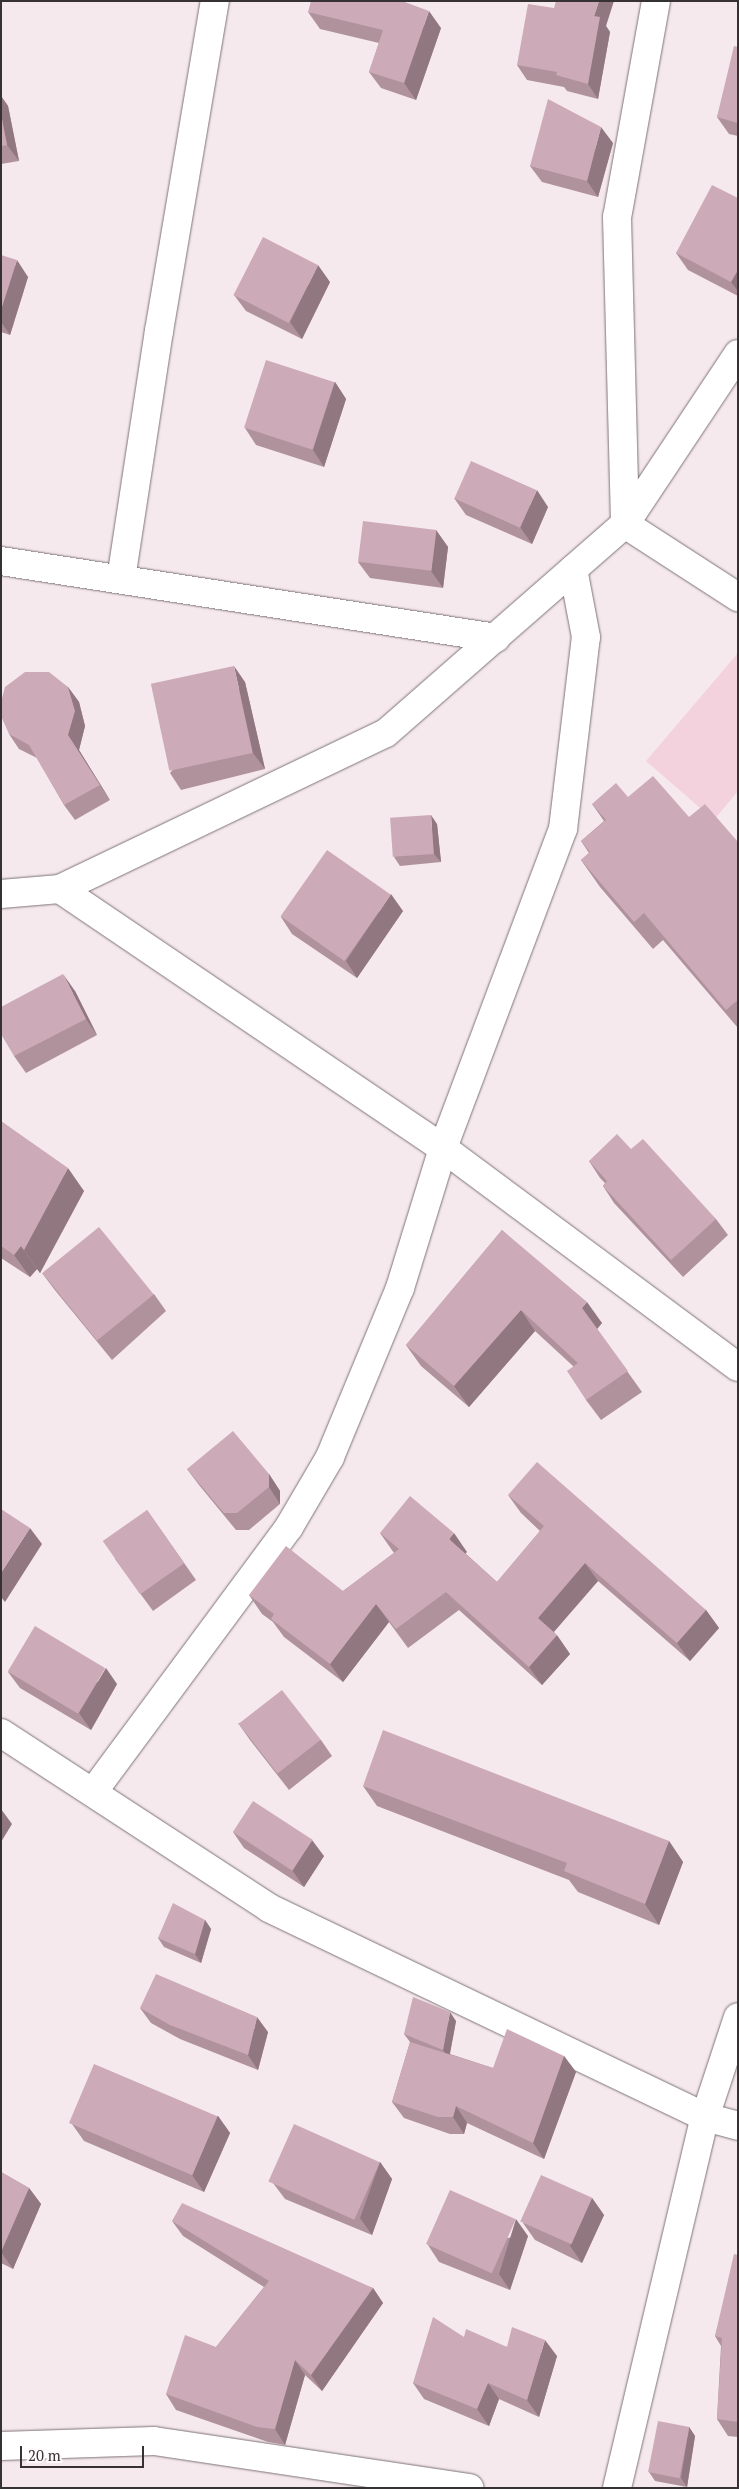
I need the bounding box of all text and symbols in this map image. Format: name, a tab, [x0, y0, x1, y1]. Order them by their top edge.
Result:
scale bar	[22, 2436, 146, 2468]
text: 20 m	[28, 2445, 61, 2465]

